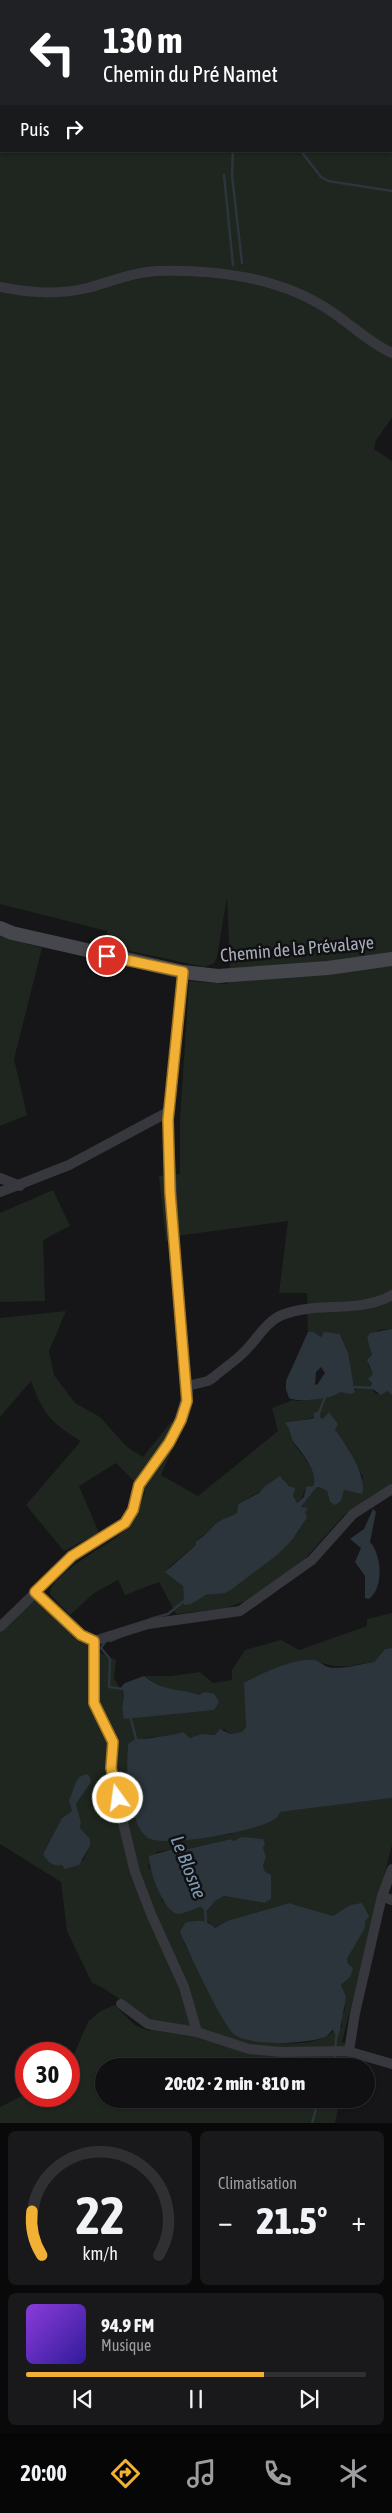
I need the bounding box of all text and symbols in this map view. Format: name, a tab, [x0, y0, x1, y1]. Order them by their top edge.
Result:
icon: left	[20, 20, 85, 85]
text: 130 m	[103, 20, 182, 60]
text: Chemin du Pré Namet	[103, 61, 278, 87]
icon: right	[60, 115, 88, 143]
text: Puis	[20, 118, 50, 140]
street label: Chemin de la Prévalaye	[219, 931, 375, 966]
pin	[86, 935, 128, 977]
icon: arrive	[93, 942, 121, 970]
position arrow	[91, 1771, 143, 1823]
water label: Le Blosne	[166, 1832, 212, 1902]
speed limit sign: 30	[15, 2042, 80, 2107]
text: 20:02 · 2 min · 810 m	[165, 2072, 305, 2094]
text: Climatisation	[218, 2174, 297, 2192]
text: 22	[76, 2185, 124, 2245]
text: 21.5°	[257, 2199, 327, 2242]
text: −	[218, 2205, 233, 2237]
text: +	[351, 2205, 366, 2237]
text: km/h	[82, 2243, 118, 2264]
text: 94.9 FM	[101, 2314, 154, 2336]
text: Musique	[101, 2336, 151, 2354]
icon: previous	[69, 2385, 97, 2413]
icon: pause	[182, 2385, 210, 2413]
icon: next	[295, 2385, 323, 2413]
icon: directions	[108, 2456, 143, 2491]
icon: music	[184, 2456, 219, 2491]
icon: phone	[260, 2456, 295, 2491]
icon: climate	[336, 2456, 371, 2491]
text: 20:00	[21, 2460, 67, 2486]

